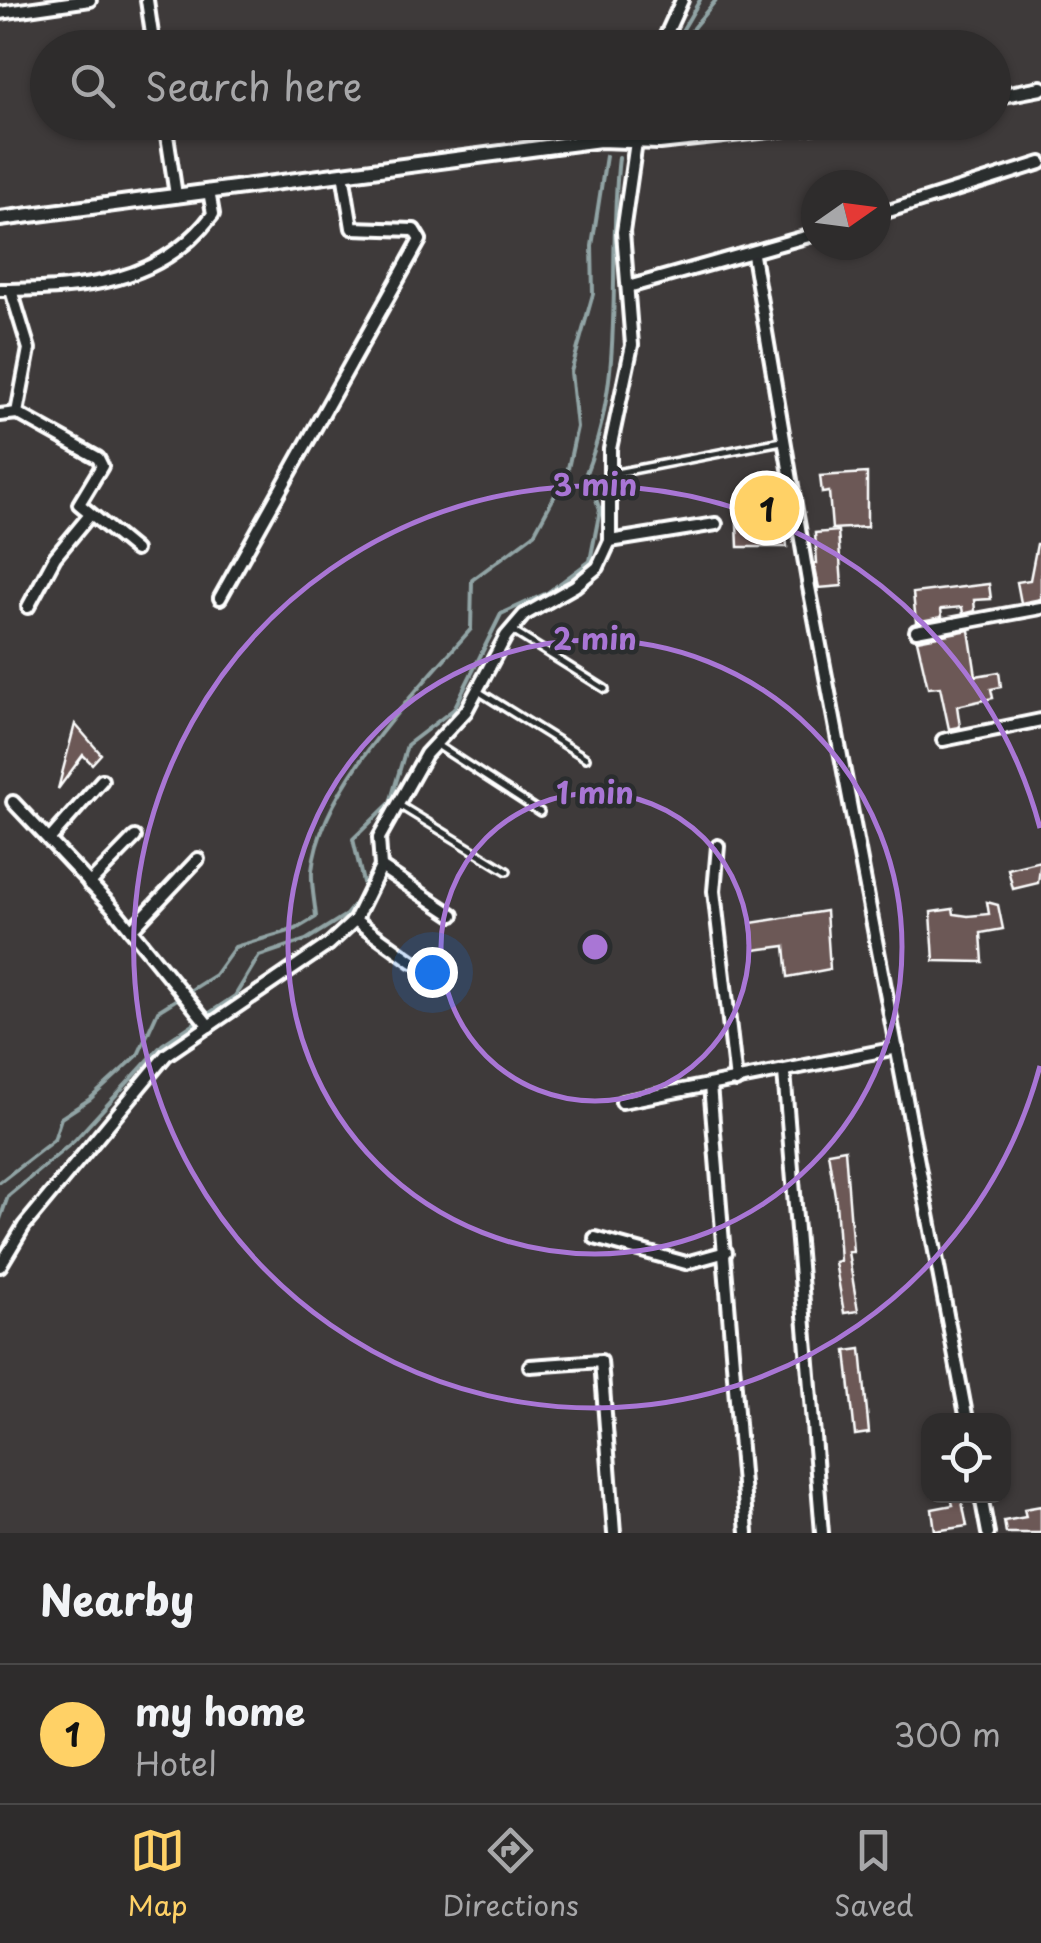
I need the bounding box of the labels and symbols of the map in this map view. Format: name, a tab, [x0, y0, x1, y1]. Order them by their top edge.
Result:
north arrow	[801, 170, 891, 260]
text: 3 min	[553, 461, 637, 506]
pin: 1	[734, 470, 800, 546]
text: 2 min	[553, 615, 637, 660]
text: 1 min	[556, 769, 634, 814]
centre of rings	[577, 929, 613, 965]
your location	[407, 947, 458, 998]

